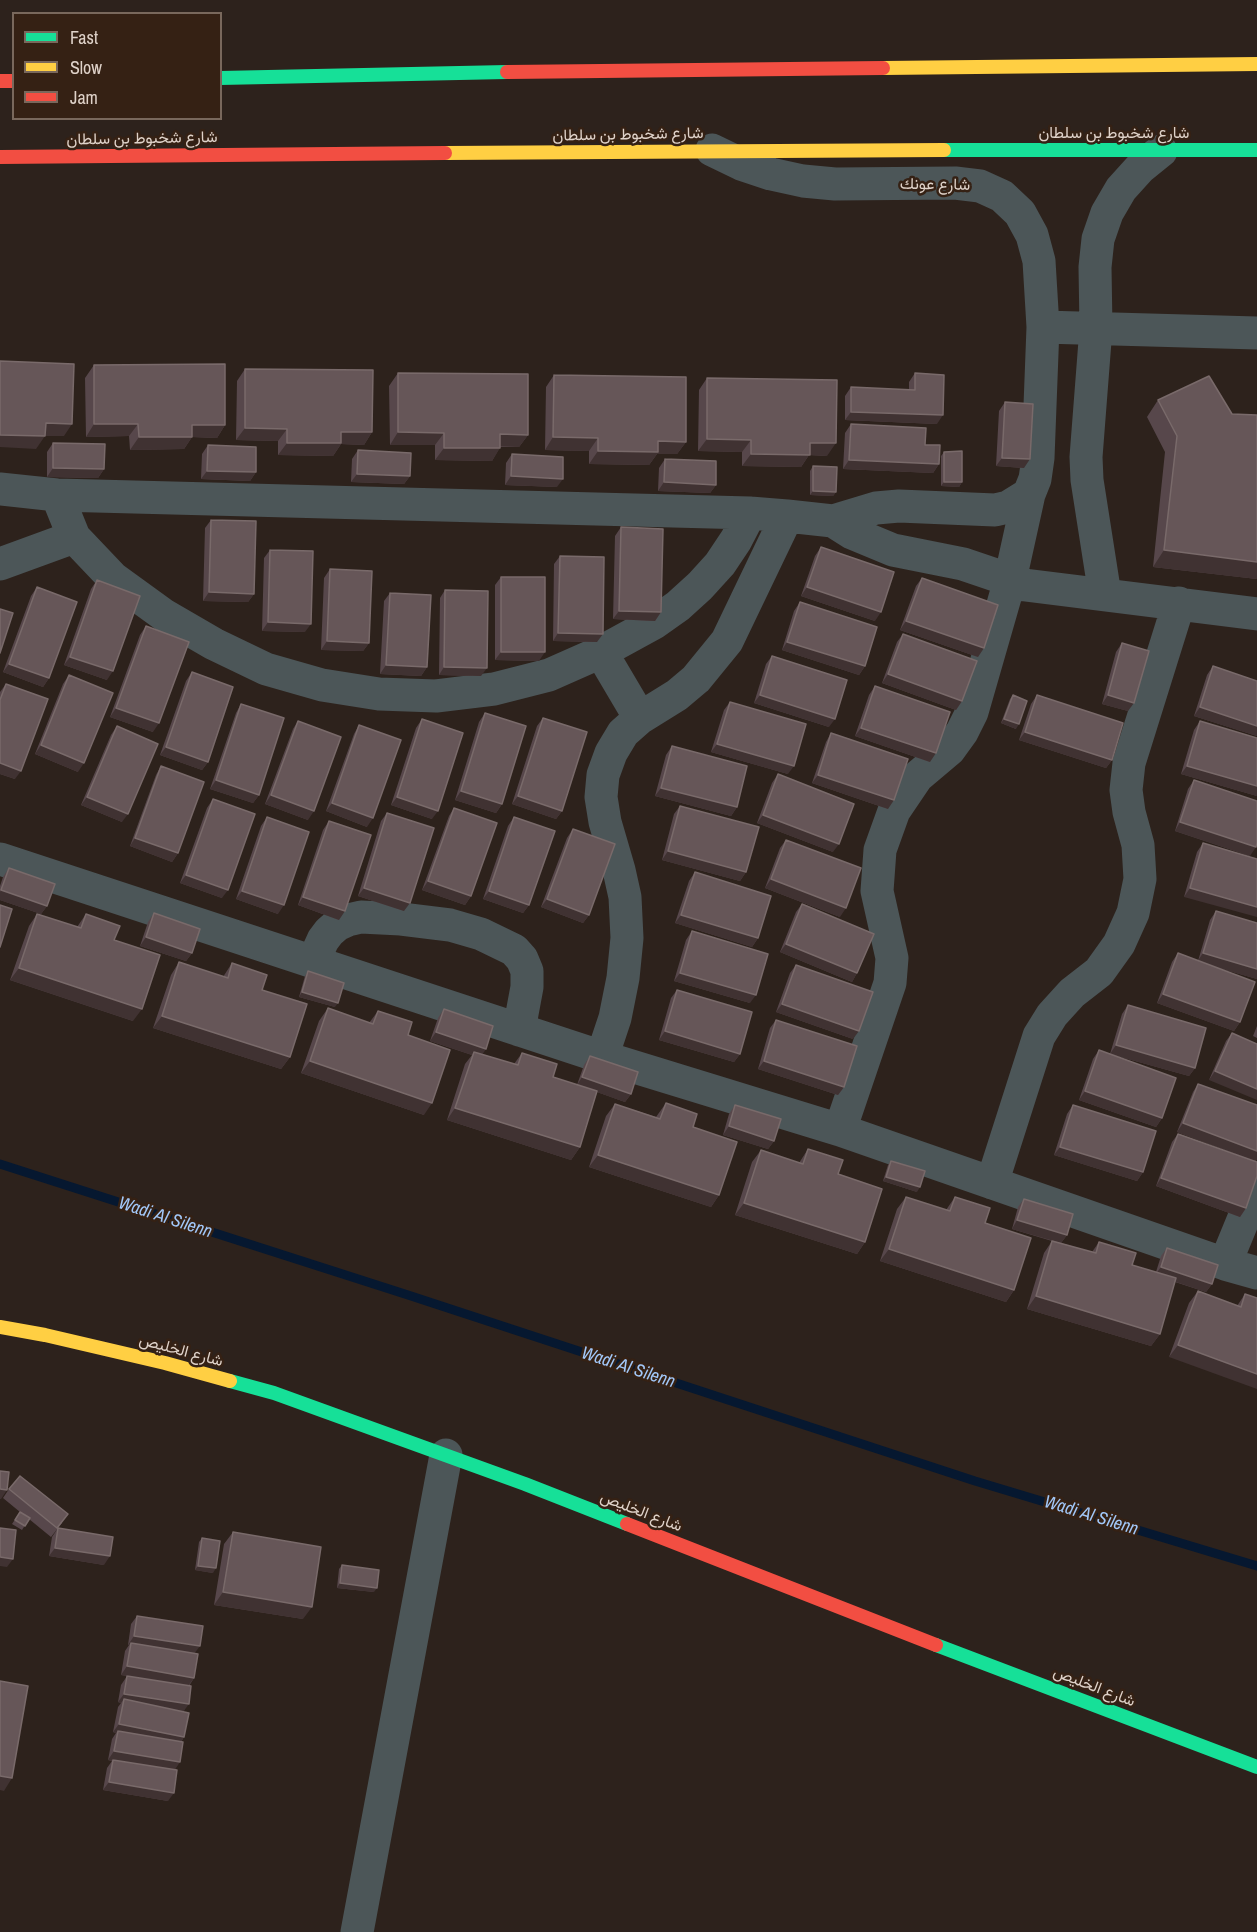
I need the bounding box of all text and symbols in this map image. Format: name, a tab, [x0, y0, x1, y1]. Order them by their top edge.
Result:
legend	[12, 12, 222, 120]
text: Fast	[70, 25, 98, 50]
text: Slow	[70, 55, 102, 80]
text: Jam	[70, 85, 98, 110]
street label: شارع شخبوط بن سلطان	[552, 124, 704, 146]
street label: شارع شخبوط بن سلطان	[1039, 124, 1189, 144]
street label: شارع شخبوط بن سلطان	[66, 128, 218, 150]
street label: شارع عونك	[900, 175, 970, 195]
water label: Wadi Al Silenn	[115, 1193, 215, 1243]
street label: شارع الخليص	[137, 1331, 225, 1371]
water label: Wadi Al Silenn	[578, 1343, 678, 1393]
street label: شارع الخليص	[597, 1488, 685, 1536]
water label: Wadi Al Silenn	[1041, 1491, 1141, 1541]
street label: شارع الخليص	[1050, 1663, 1138, 1711]

